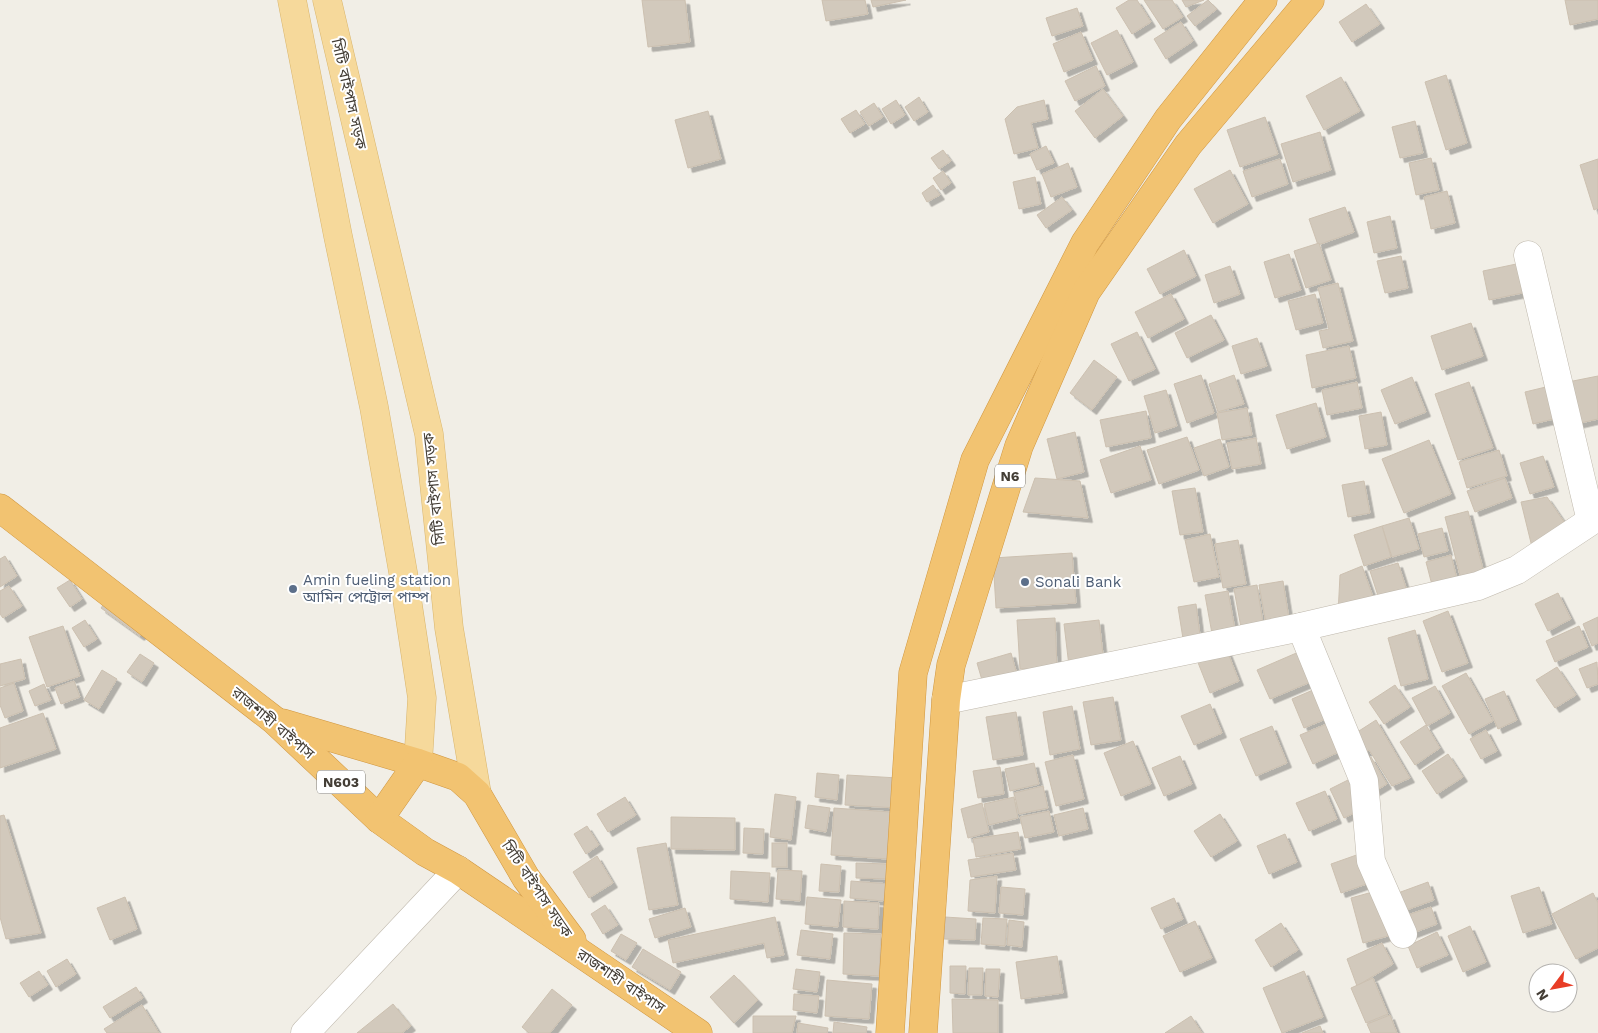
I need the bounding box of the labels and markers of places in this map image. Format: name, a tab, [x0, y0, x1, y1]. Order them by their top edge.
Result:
place label: Amin fueling station আমিন পেট্রোল পাম্প	[302, 571, 451, 606]
place label: Sonali Bank	[1035, 573, 1122, 591]
marker: Sonali Bank	[1019, 576, 1031, 588]
marker: Amin fueling station আমিন পেট্রোল পাম্প	[287, 583, 299, 595]

